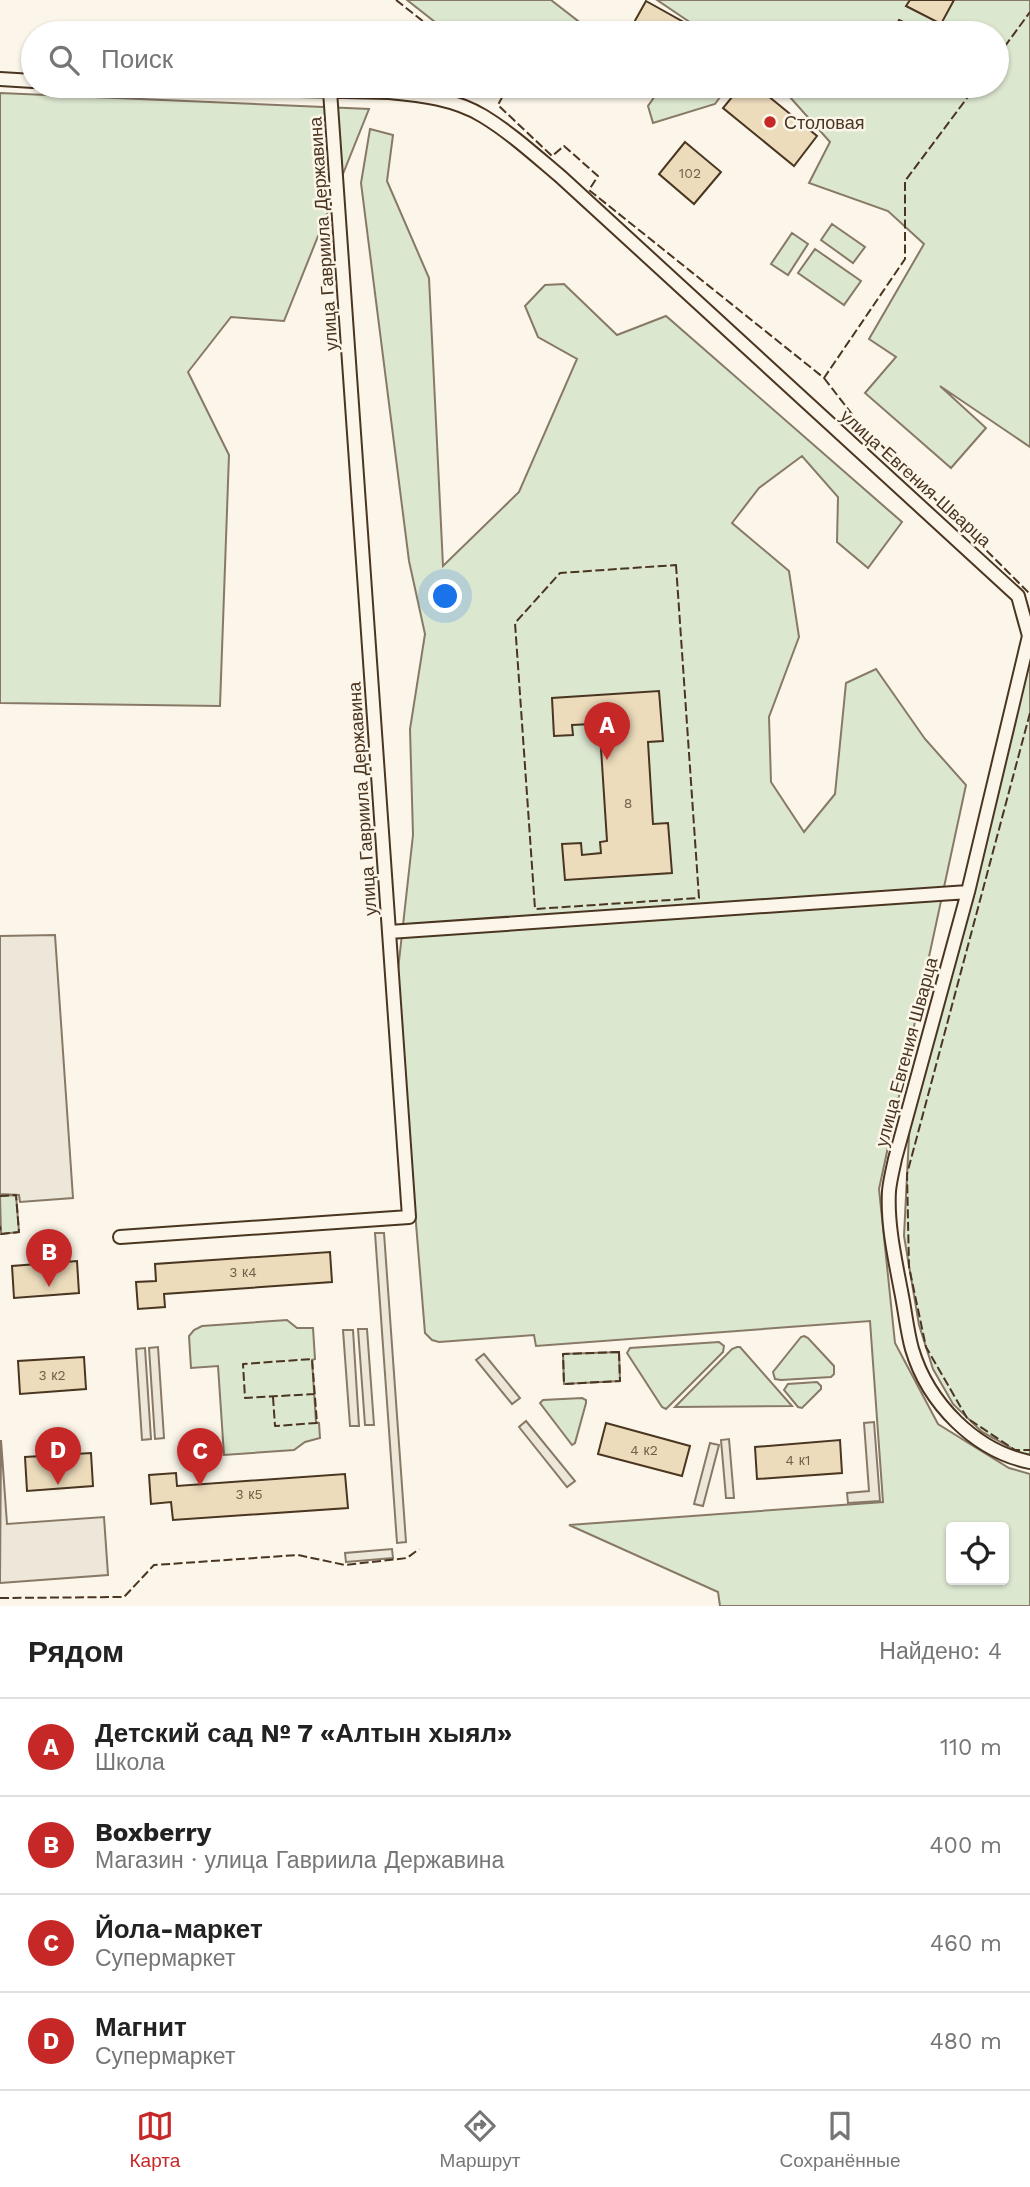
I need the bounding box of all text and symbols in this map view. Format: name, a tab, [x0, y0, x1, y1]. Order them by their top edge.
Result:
search box	[21, 21, 1009, 98]
icon: search	[45, 41, 83, 79]
text: Поиск	[101, 44, 173, 74]
place label: Столовая	[784, 112, 865, 133]
marker: Столовая	[762, 114, 778, 130]
street label: улица Гавриила Державина	[304, 115, 342, 352]
house number: 102	[679, 165, 701, 181]
street label: улица Евгения Шварца	[836, 405, 996, 552]
your location	[428, 579, 462, 613]
street label: улица Гавриила Державина	[343, 680, 381, 917]
pin: A	[584, 702, 630, 760]
house number: 8	[624, 795, 632, 811]
street label: улица Евгения Шварца	[871, 954, 942, 1149]
pin: B	[26, 1229, 72, 1287]
house number: 3 к4	[229, 1264, 257, 1280]
house number: 3 к2	[38, 1367, 66, 1383]
pin: D	[35, 1427, 81, 1485]
pin: C	[177, 1428, 223, 1486]
house number: 4 к2	[630, 1442, 658, 1458]
house number: 4 к1	[786, 1452, 810, 1468]
house number: 3 к5	[235, 1486, 263, 1502]
map controls	[946, 1522, 1009, 1585]
button: locate	[946, 1522, 1009, 1585]
text: Рядом	[28, 1634, 124, 1669]
text: Найдено: 4	[879, 1638, 1002, 1665]
text: Детский сад № 7 «Алтын хыял»	[95, 1718, 512, 1748]
text: A	[43, 1734, 59, 1761]
text: 110 m	[940, 1734, 1002, 1761]
text: Школа	[95, 1749, 165, 1776]
text: Boxberry	[95, 1817, 211, 1847]
text: B	[43, 1832, 59, 1859]
text: 400 m	[930, 1832, 1002, 1859]
text: Магазин · улица Гавриила Державина	[95, 1847, 504, 1874]
text: Йола-маркет	[95, 1914, 263, 1944]
text: C	[43, 1930, 59, 1957]
text: 460 m	[930, 1930, 1002, 1957]
text: Супермаркет	[95, 1945, 235, 1972]
text: Магнит	[95, 2012, 187, 2042]
text: D	[43, 2028, 59, 2055]
text: 480 m	[930, 2028, 1002, 2055]
text: Супермаркет	[95, 2043, 235, 2070]
tab: Карта	[130, 2107, 180, 2172]
tab: Маршрут	[439, 2107, 520, 2172]
tab: Сохранённые	[779, 2107, 900, 2172]

